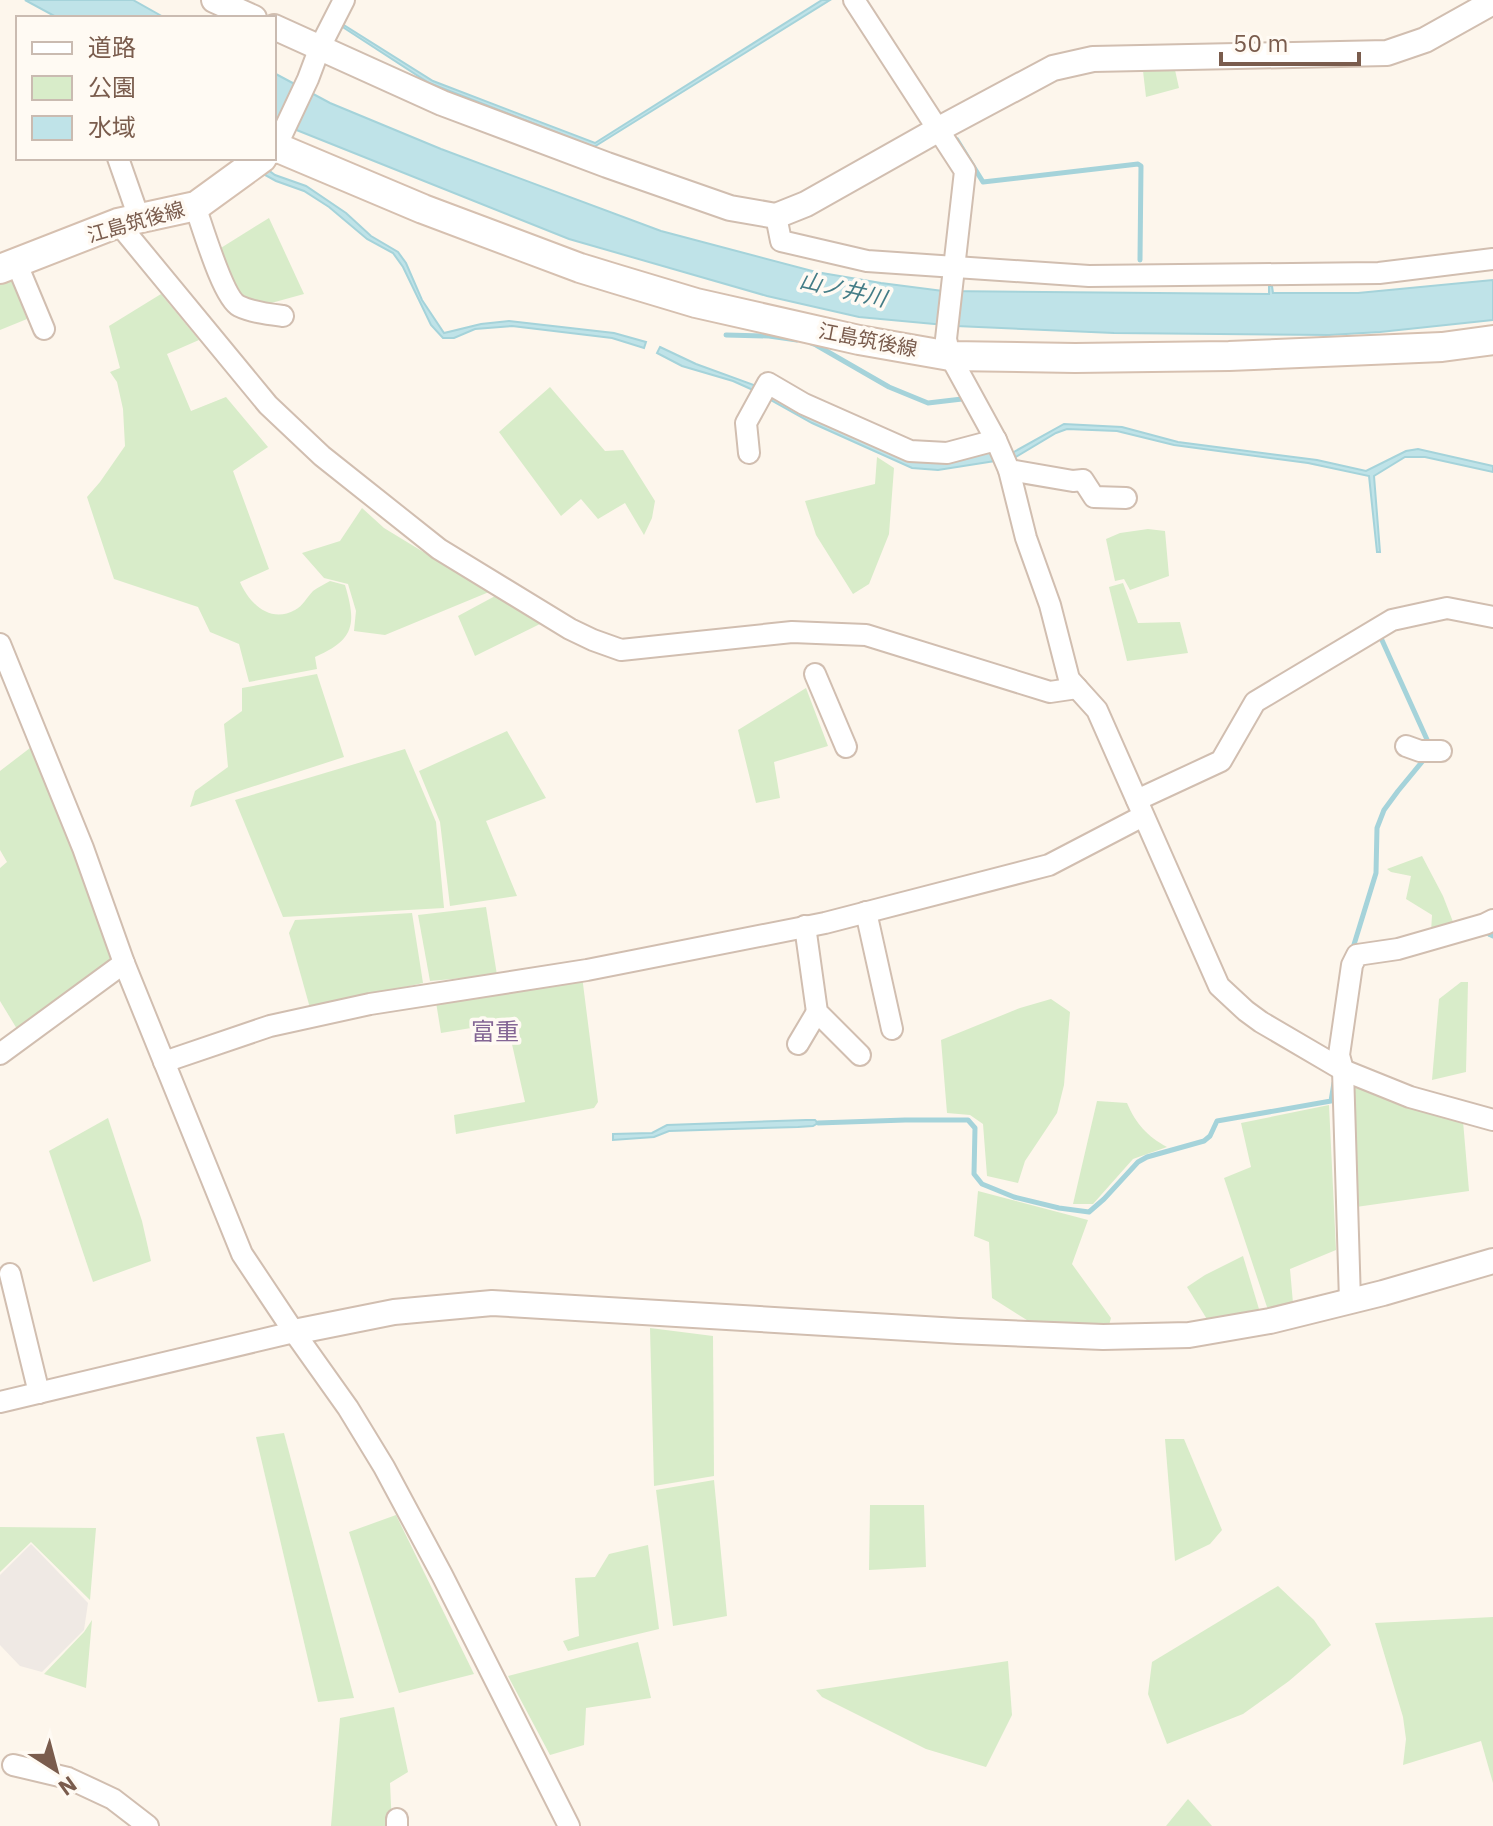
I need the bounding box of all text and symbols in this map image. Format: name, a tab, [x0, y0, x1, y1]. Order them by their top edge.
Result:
legend	[16, 16, 276, 160]
scale bar	[1221, 16, 1359, 66]
text: 50 m	[1233, 27, 1288, 59]
text: 道路	[88, 31, 136, 63]
text: 公園	[88, 71, 136, 103]
text: 水域	[88, 111, 136, 143]
street label: 江島筑後線	[84, 195, 188, 248]
water label: 山ノ井川	[797, 264, 891, 313]
street label: 江島筑後線	[816, 317, 920, 362]
district label: 富重	[471, 1015, 519, 1047]
north arrow	[16, 1730, 96, 1810]
text: N	[53, 1770, 83, 1803]

